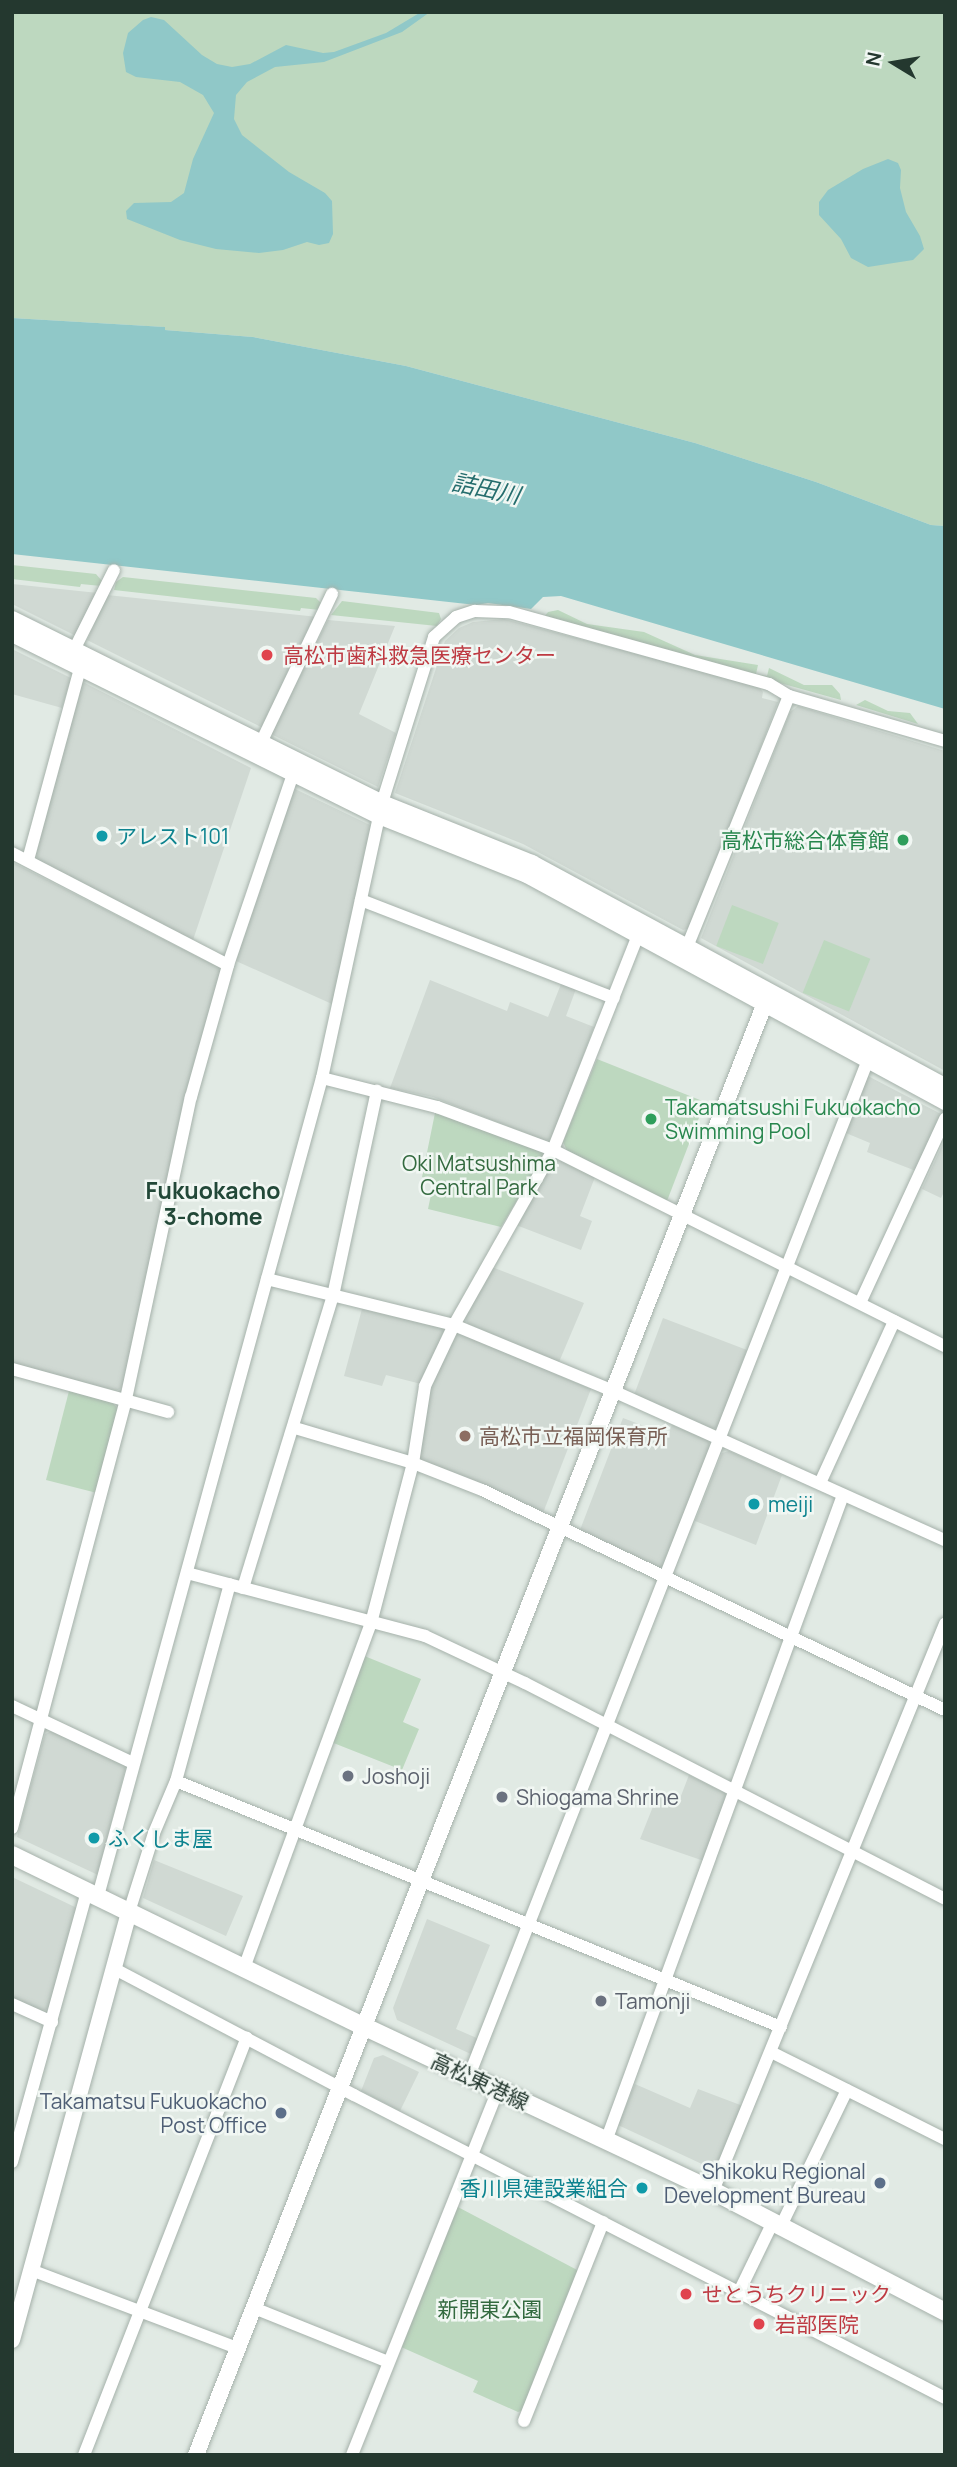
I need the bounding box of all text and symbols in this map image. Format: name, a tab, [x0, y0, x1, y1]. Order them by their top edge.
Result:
north arrow	[859, 28, 929, 98]
text: N	[859, 50, 887, 68]
water label: 詰田川	[449, 467, 523, 509]
place label: 高松市歯科救急医療センター	[283, 642, 556, 668]
marker: 高松市歯科救急医療センター	[257, 645, 277, 665]
place label: アレスト101	[116, 823, 229, 849]
place label: 高松市総合体育館	[721, 827, 889, 853]
marker: アレスト101	[94, 828, 110, 844]
marker: 高松市総合体育館	[895, 832, 911, 848]
place label: Takamatsushi Fukuokacho Swimming Pool	[665, 1094, 921, 1144]
marker: Takamatsushi Fukuokacho Swimming Pool	[643, 1111, 659, 1127]
park label: Oki Matsushima Central Park	[402, 1150, 556, 1200]
district label: Fukuokacho 3-chome	[146, 1176, 280, 1230]
place label: 高松市立福岡保育所	[479, 1423, 668, 1449]
marker: 高松市立福岡保育所	[457, 1428, 473, 1444]
place label: meiji	[768, 1491, 813, 1517]
marker: meiji	[746, 1496, 762, 1512]
place label: Joshoji	[362, 1763, 430, 1789]
marker: Joshoji	[340, 1768, 356, 1784]
place label: Shiogama Shrine	[516, 1784, 679, 1810]
marker: Shiogama Shrine	[494, 1789, 510, 1805]
place label: ふくしま屋	[108, 1825, 213, 1851]
marker: ふくしま屋	[86, 1830, 102, 1846]
place label: Tamonji	[615, 1988, 691, 2014]
marker: Tamonji	[593, 1993, 609, 2009]
street label: 高松東港線	[427, 2047, 533, 2115]
place label: Takamatsu Fukuokacho Post Office	[40, 2088, 267, 2138]
marker: Takamatsu Fukuokacho Post Office	[273, 2105, 289, 2121]
place label: Shikoku Regional Development Bureau	[664, 2158, 866, 2208]
place label: 香川県建設業組合	[460, 2175, 628, 2201]
marker: Shikoku Regional Development Bureau	[872, 2175, 888, 2191]
marker: 香川県建設業組合	[634, 2180, 650, 2196]
place label: せとうちクリニック	[702, 2281, 891, 2307]
marker: せとうちクリニック	[676, 2284, 696, 2304]
park label: 新開東公園	[438, 2296, 542, 2322]
place label: 岩部医院	[775, 2311, 859, 2337]
marker: 岩部医院	[749, 2314, 769, 2334]

